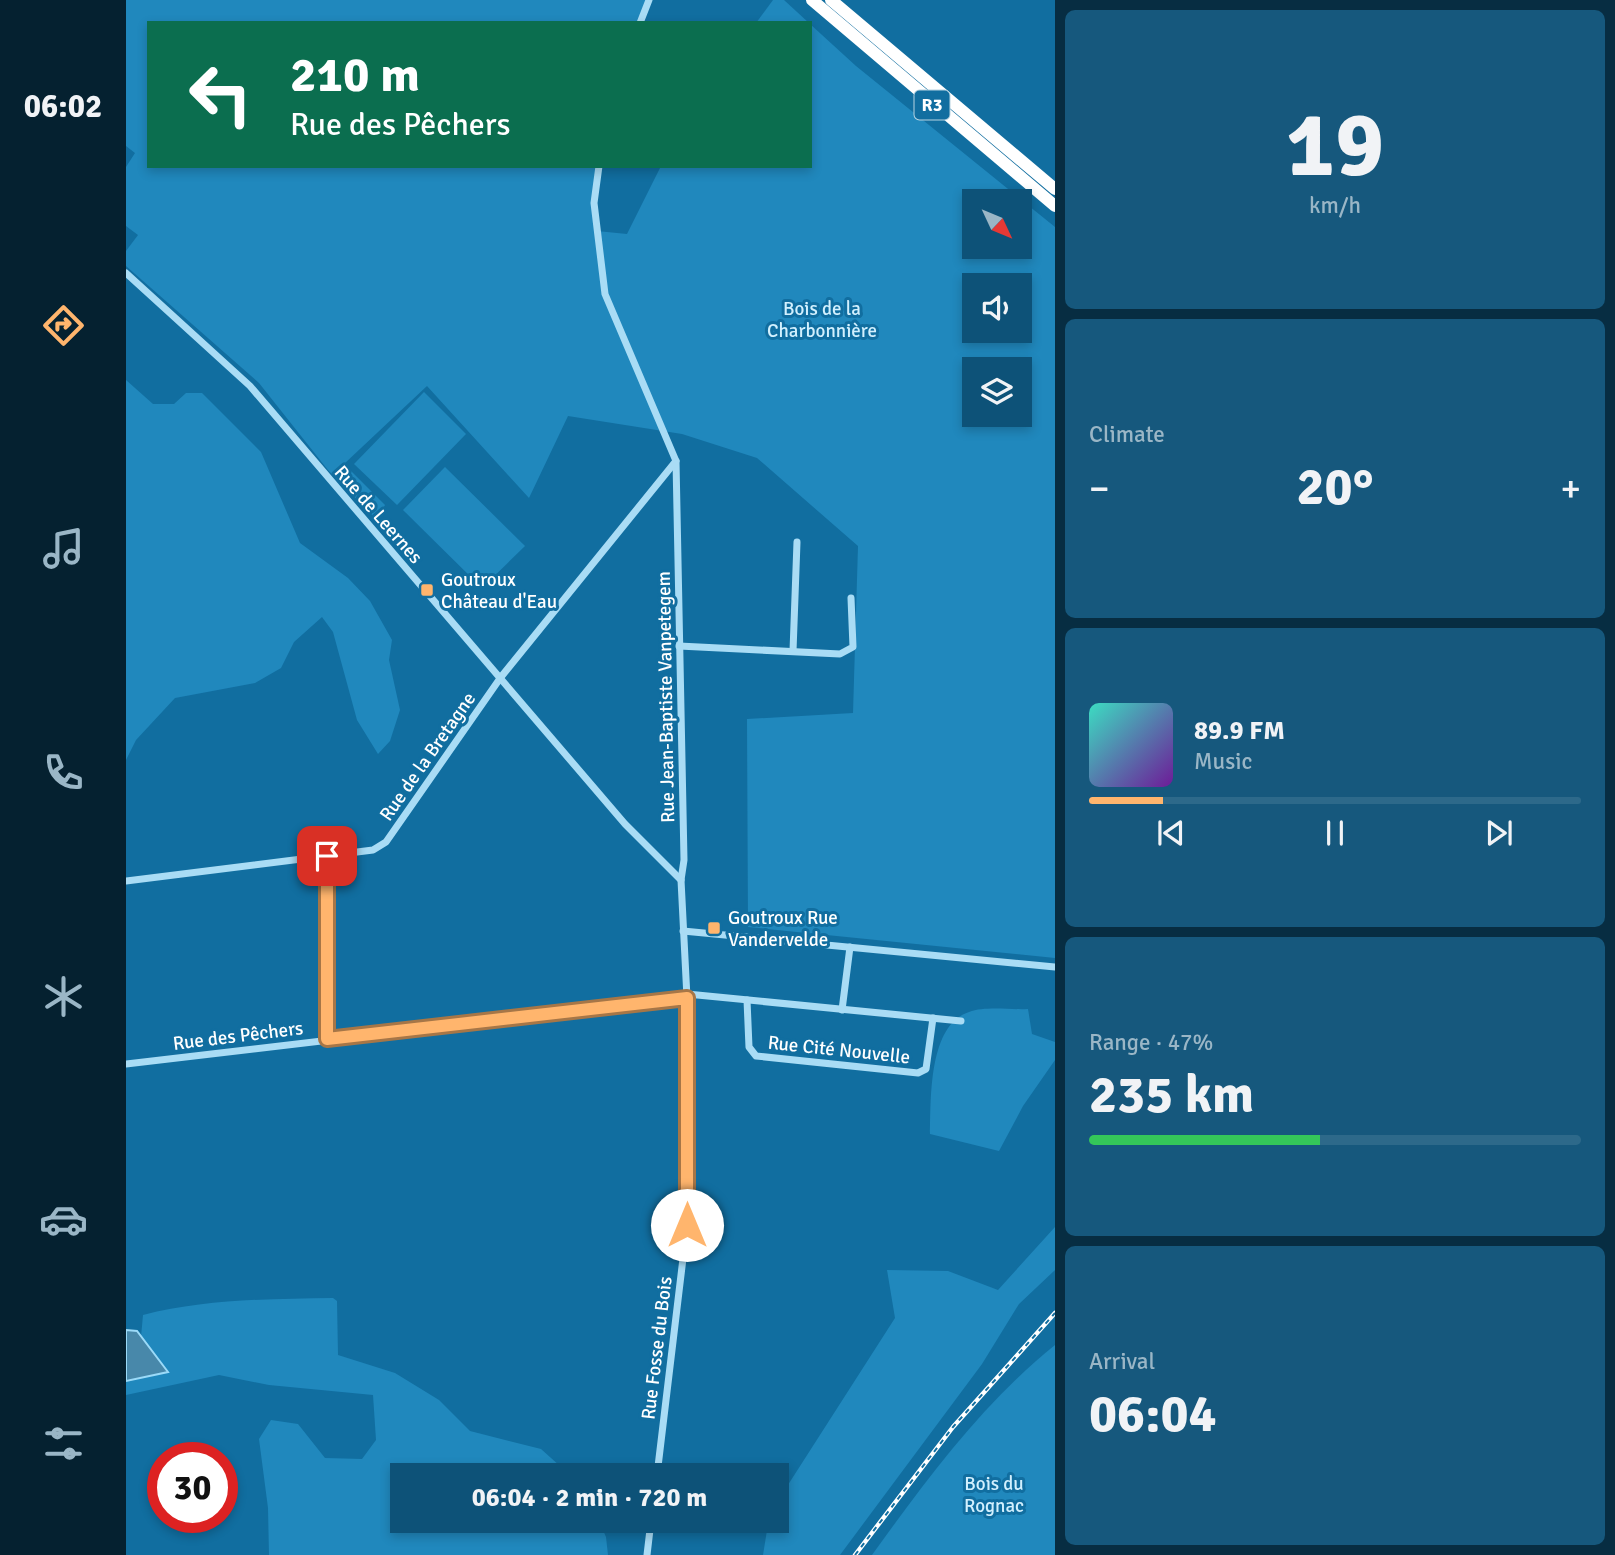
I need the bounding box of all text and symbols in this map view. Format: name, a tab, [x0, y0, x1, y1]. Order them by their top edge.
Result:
text: 210 m	[290, 45, 420, 105]
icon: left	[175, 49, 266, 140]
text: 06:02	[24, 87, 102, 126]
text: 19	[1286, 89, 1384, 202]
road number: R3	[914, 90, 950, 120]
text: Rue des Pêchers	[290, 105, 511, 144]
north arrow	[962, 189, 1032, 259]
map controls	[962, 189, 1032, 427]
text: km/h	[1309, 191, 1361, 220]
button: sound	[962, 273, 1032, 343]
park label: Bois de la Charbonnière	[767, 297, 877, 343]
icon: directions	[39, 301, 88, 350]
button: layers	[962, 357, 1032, 427]
text: Climate	[1089, 420, 1165, 449]
text: 20°	[1297, 455, 1373, 519]
street label: Rue de Leernes	[329, 461, 427, 569]
text: −	[1089, 465, 1110, 512]
text: +	[1560, 465, 1581, 512]
icon: music	[39, 524, 88, 573]
place label: Goutroux Château d'Eau	[441, 568, 557, 614]
street label: Rue Jean-Baptiste Vanpetegem	[652, 571, 680, 823]
marker: Goutroux Château d'Eau	[419, 582, 435, 598]
street label: Rue de la Bretagne	[374, 688, 481, 826]
text: 89.9 FM	[1194, 715, 1285, 747]
text: Music	[1194, 747, 1252, 776]
icon: phone	[39, 748, 88, 797]
icon: previous	[1152, 814, 1190, 852]
icon: pause	[1316, 814, 1354, 852]
icon: next	[1480, 814, 1518, 852]
pin	[297, 826, 357, 886]
icon: arrive	[308, 837, 346, 875]
place label: Goutroux Rue Vandervelde	[728, 906, 838, 952]
marker: Goutroux Rue Vandervelde	[706, 920, 722, 936]
icon: climate	[39, 972, 88, 1021]
street label: Rue des Pêchers	[172, 1016, 305, 1056]
text: Range · 47%	[1089, 1028, 1213, 1057]
street label: Rue Cité Nouvelle	[766, 1031, 911, 1069]
text: 235 km	[1089, 1063, 1254, 1127]
position arrow	[650, 1188, 724, 1262]
icon: car	[39, 1195, 88, 1244]
street label: Rue Fosse du Bois	[636, 1275, 678, 1421]
text: Arrival	[1089, 1347, 1155, 1376]
text: 06:04	[1089, 1382, 1217, 1446]
icon: filters	[39, 1419, 88, 1468]
speed limit sign: 30	[147, 1442, 238, 1533]
park label: Bois du Rognac	[964, 1472, 1024, 1518]
text: 06:04 · 2 min · 720 m	[472, 1482, 707, 1514]

